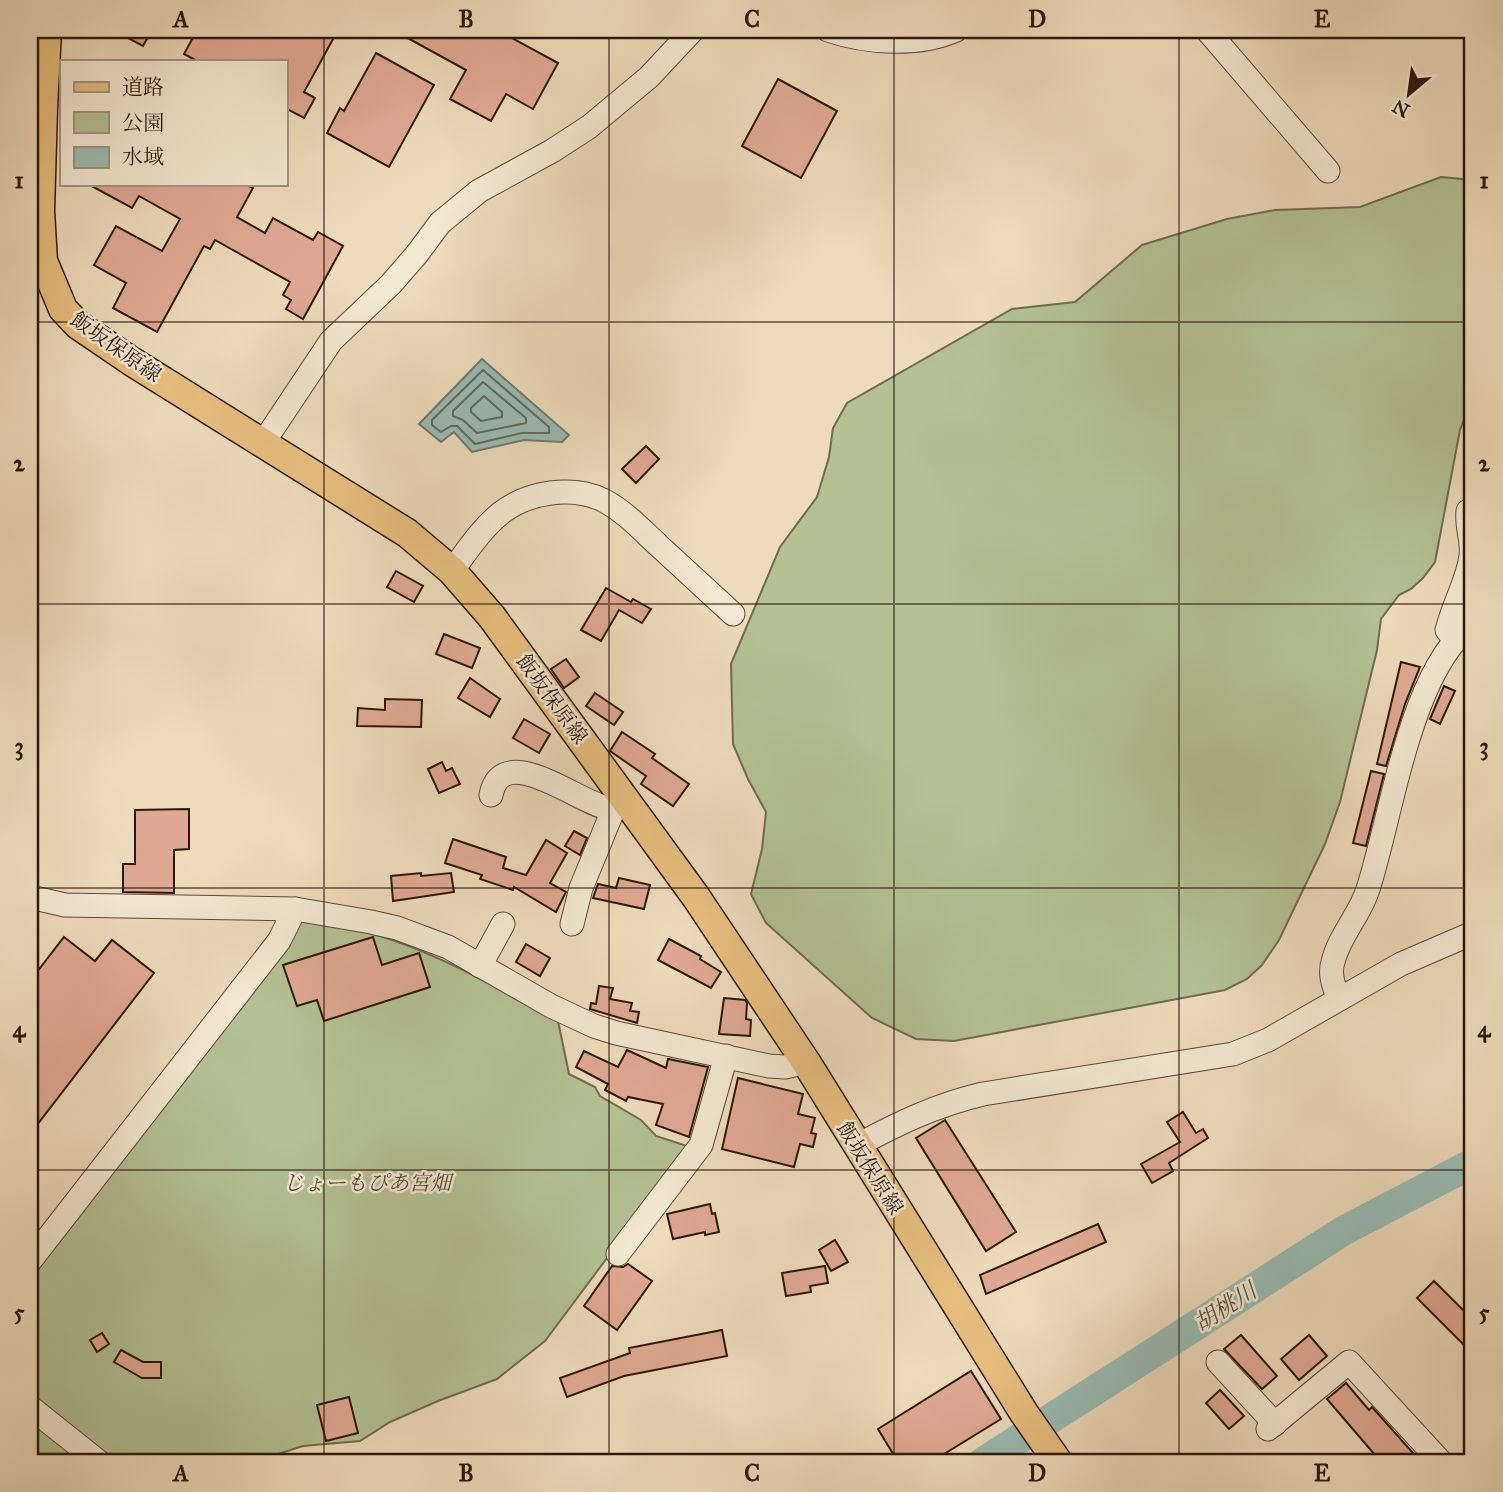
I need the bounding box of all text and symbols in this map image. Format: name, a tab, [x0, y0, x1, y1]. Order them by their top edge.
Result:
text: A	[171, 5, 189, 33]
text: B	[458, 5, 474, 33]
text: C	[744, 5, 760, 33]
text: D	[1028, 5, 1046, 33]
text: E	[1314, 5, 1331, 33]
legend	[60, 60, 287, 186]
north arrow	[1374, 60, 1444, 130]
text: 道路	[122, 74, 164, 100]
text: N	[1388, 94, 1414, 122]
text: 公園	[122, 110, 164, 136]
text: 水域	[122, 144, 164, 170]
text: 1	[14, 166, 24, 194]
text: 1	[1479, 166, 1489, 194]
street label: 飯坂保原線	[66, 306, 166, 388]
text: 2	[13, 449, 25, 477]
text: 2	[1478, 449, 1490, 477]
street label: 飯坂保原線	[511, 649, 593, 749]
text: 3	[14, 732, 24, 761]
text: 3	[1479, 732, 1489, 761]
text: 4	[13, 1015, 27, 1043]
text: 4	[1478, 1015, 1492, 1043]
street label: 飯坂保原線	[831, 1117, 909, 1219]
park label: じょーもぴあ宮畑	[283, 1170, 455, 1196]
water label: 胡桃川	[1188, 1275, 1264, 1338]
text: 5	[14, 1298, 25, 1326]
text: 5	[1479, 1298, 1490, 1326]
text: A	[171, 1459, 189, 1487]
text: B	[458, 1459, 474, 1487]
text: C	[744, 1459, 760, 1487]
text: D	[1028, 1459, 1046, 1487]
text: E	[1314, 1459, 1331, 1487]

